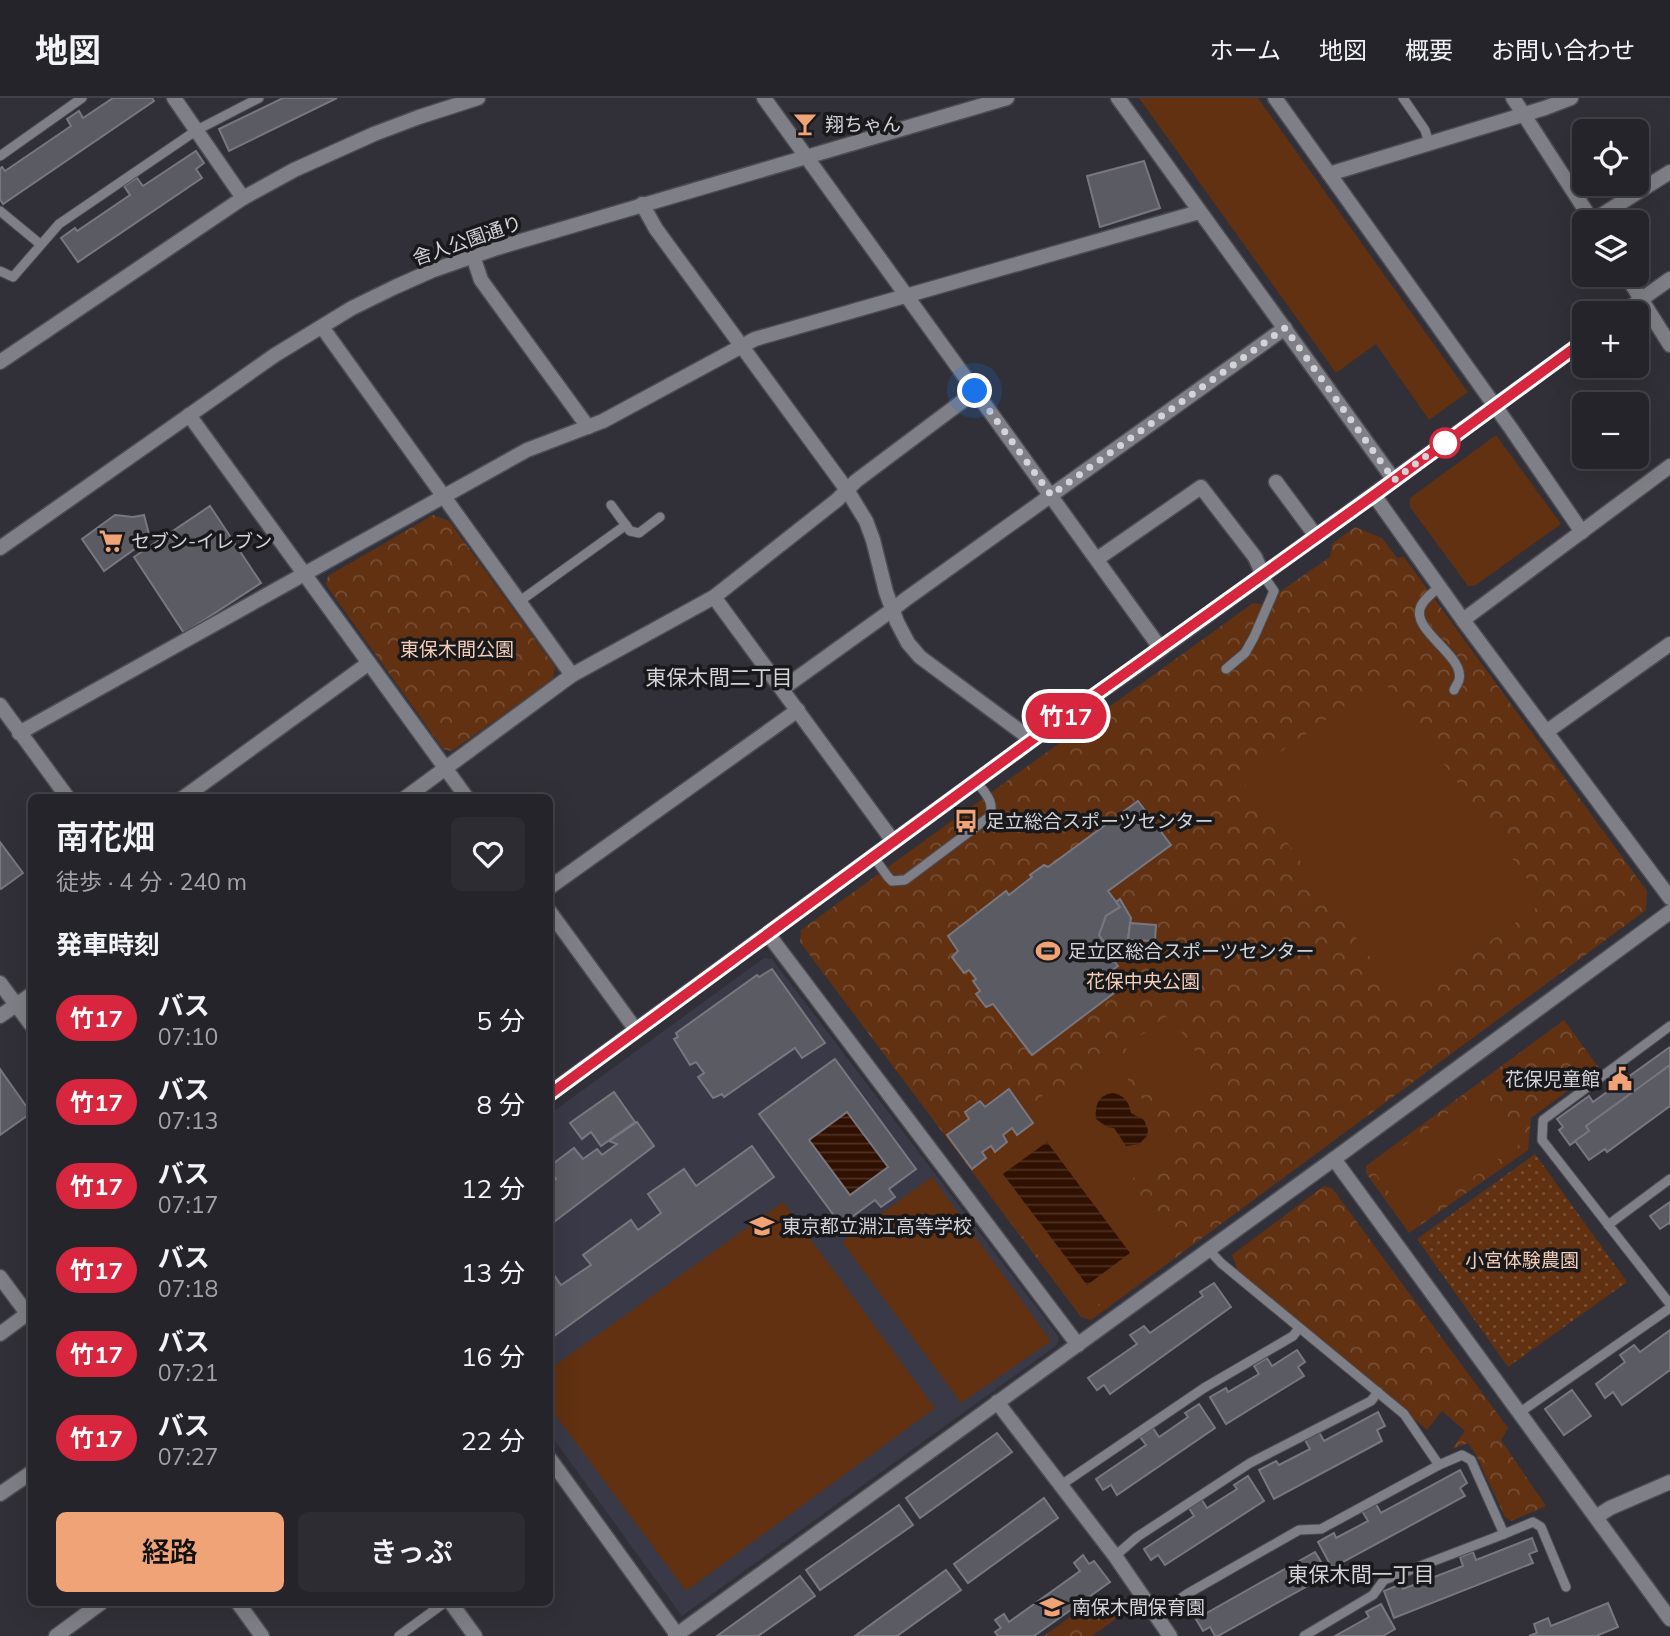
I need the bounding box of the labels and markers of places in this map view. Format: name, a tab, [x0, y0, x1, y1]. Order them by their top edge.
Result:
bar icon: 翔ちゃん	[791, 110, 819, 138]
place label: 翔ちゃん	[825, 112, 901, 136]
unlabelled marker	[1430, 428, 1460, 458]
supermarket icon: セブン-イレブン	[97, 527, 125, 555]
place label: セブン-イレブン	[131, 529, 272, 553]
bus stop icon: 足立総合スポーツセンター	[952, 807, 980, 835]
place label: 足立総合スポーツセンター	[986, 809, 1214, 833]
sports icon: 足立区総合スポーツセンター	[1034, 937, 1062, 965]
place label: 足立区総合スポーツセンター	[1068, 939, 1315, 963]
public building icon: 花保児童館	[1606, 1065, 1634, 1093]
place label: 花保児童館	[1505, 1067, 1600, 1091]
school or university icon: 東京都立淵江高等学校	[748, 1212, 776, 1240]
place label: 東京都立淵江高等学校	[782, 1214, 972, 1238]
school or university icon: 南保木間保育園	[1038, 1593, 1066, 1621]
place label: 南保木間保育園	[1072, 1595, 1205, 1619]

